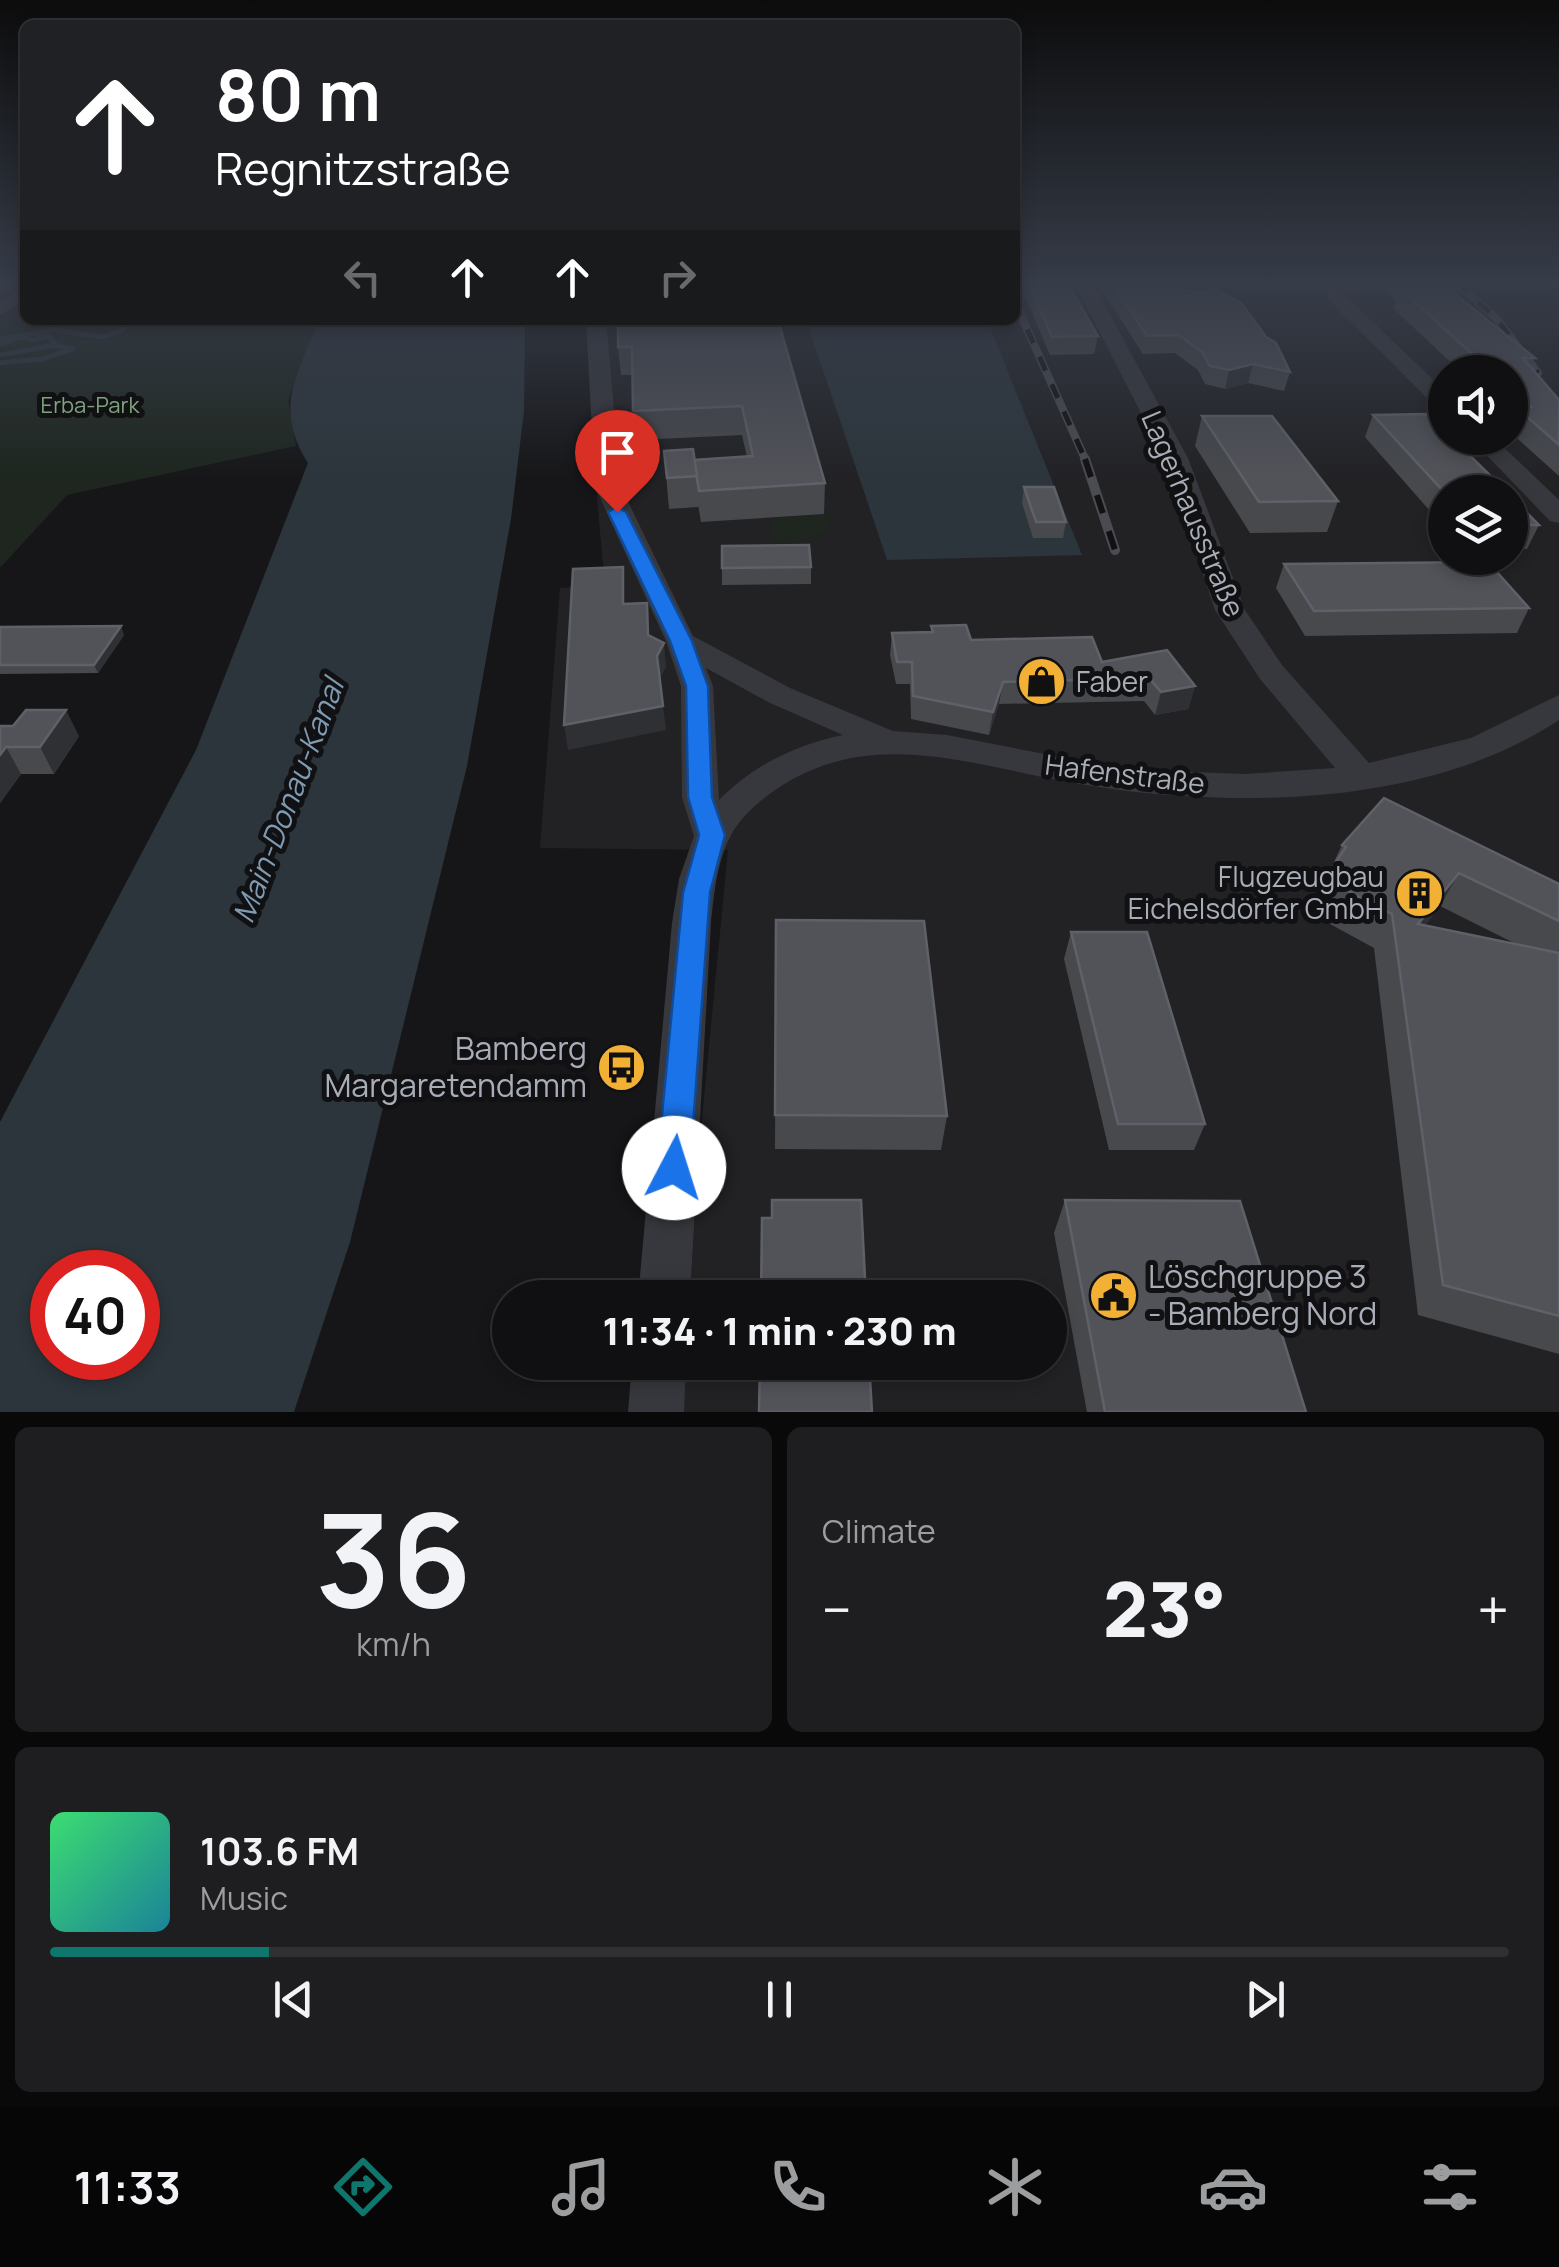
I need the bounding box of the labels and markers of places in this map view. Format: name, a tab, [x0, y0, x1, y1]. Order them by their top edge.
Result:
pin	[575, 410, 660, 513]
shop icon: Faber	[1015, 656, 1067, 708]
place label: Faber	[1076, 662, 1148, 700]
place label: Flugzeugbau Eichelsdörfer GmbH	[1128, 857, 1384, 927]
building icon: Flugzeugbau Eichelsdörfer GmbH	[1393, 867, 1445, 919]
place label: Bamberg Margaretendamm	[324, 1026, 587, 1107]
bus stop icon: Bamberg Margaretendamm	[596, 1041, 648, 1093]
place label: Löschgruppe 3 - Bamberg Nord	[1148, 1254, 1377, 1335]
public building icon: Löschgruppe 3 - Bamberg Nord	[1087, 1269, 1139, 1321]

